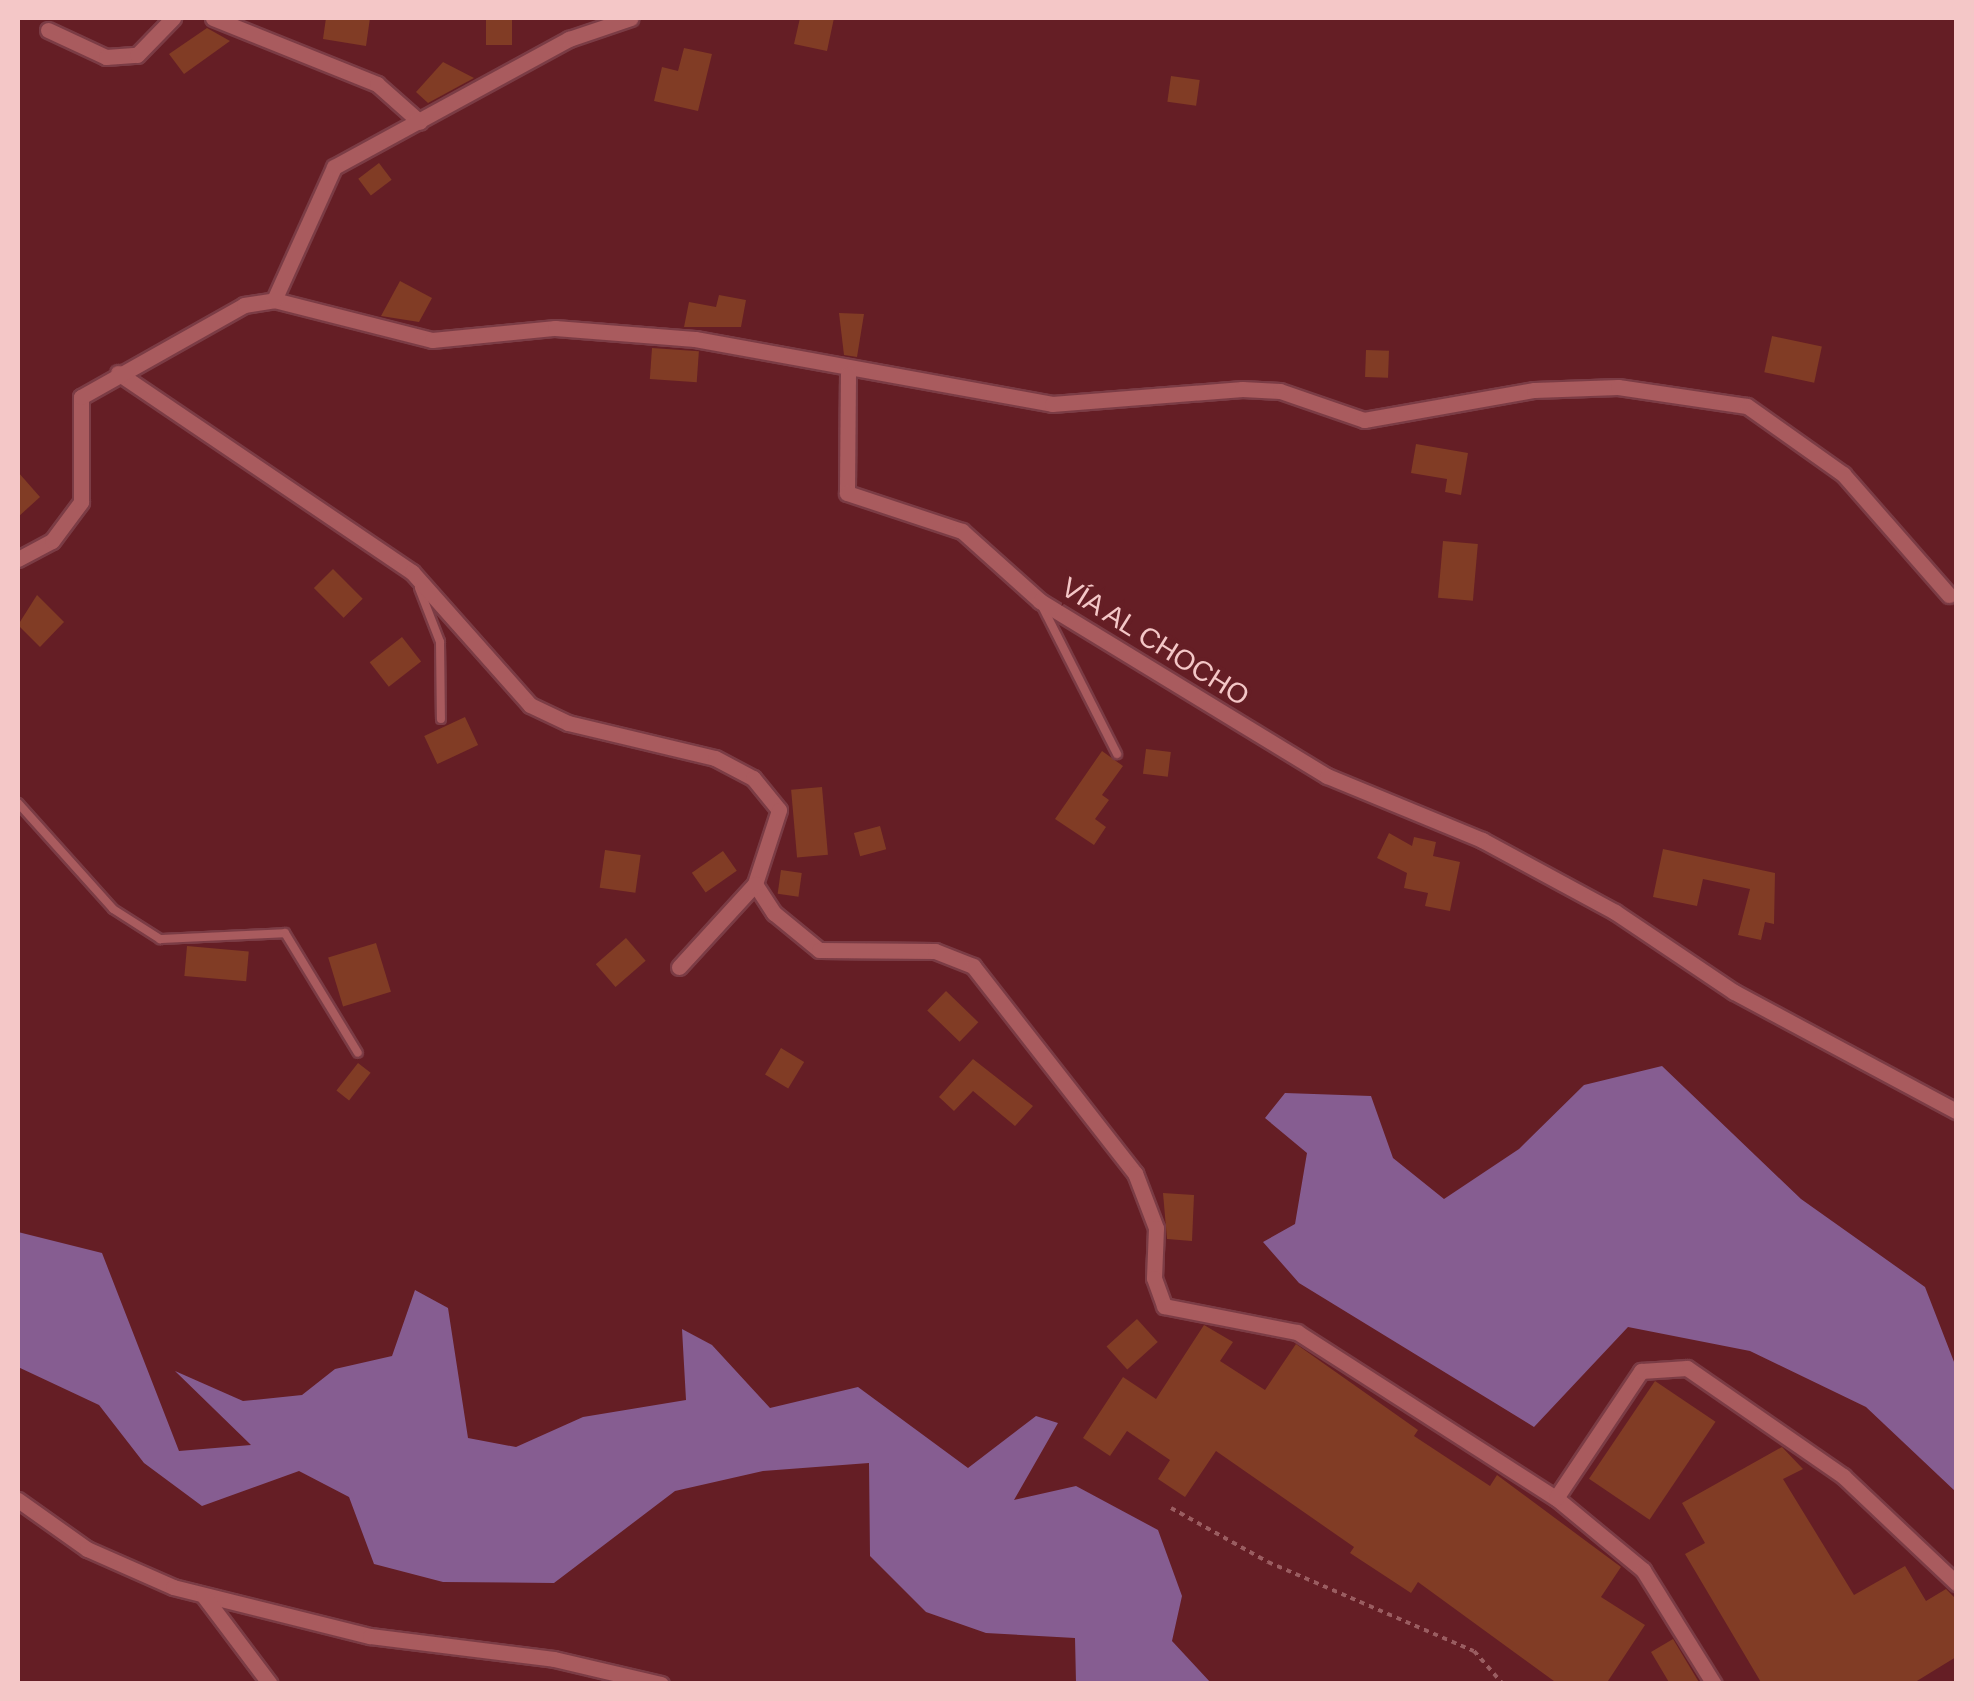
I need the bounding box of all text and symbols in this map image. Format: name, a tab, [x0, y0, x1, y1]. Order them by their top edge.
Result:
street label: VÍA AL CHOCHO	[1053, 570, 1257, 714]

